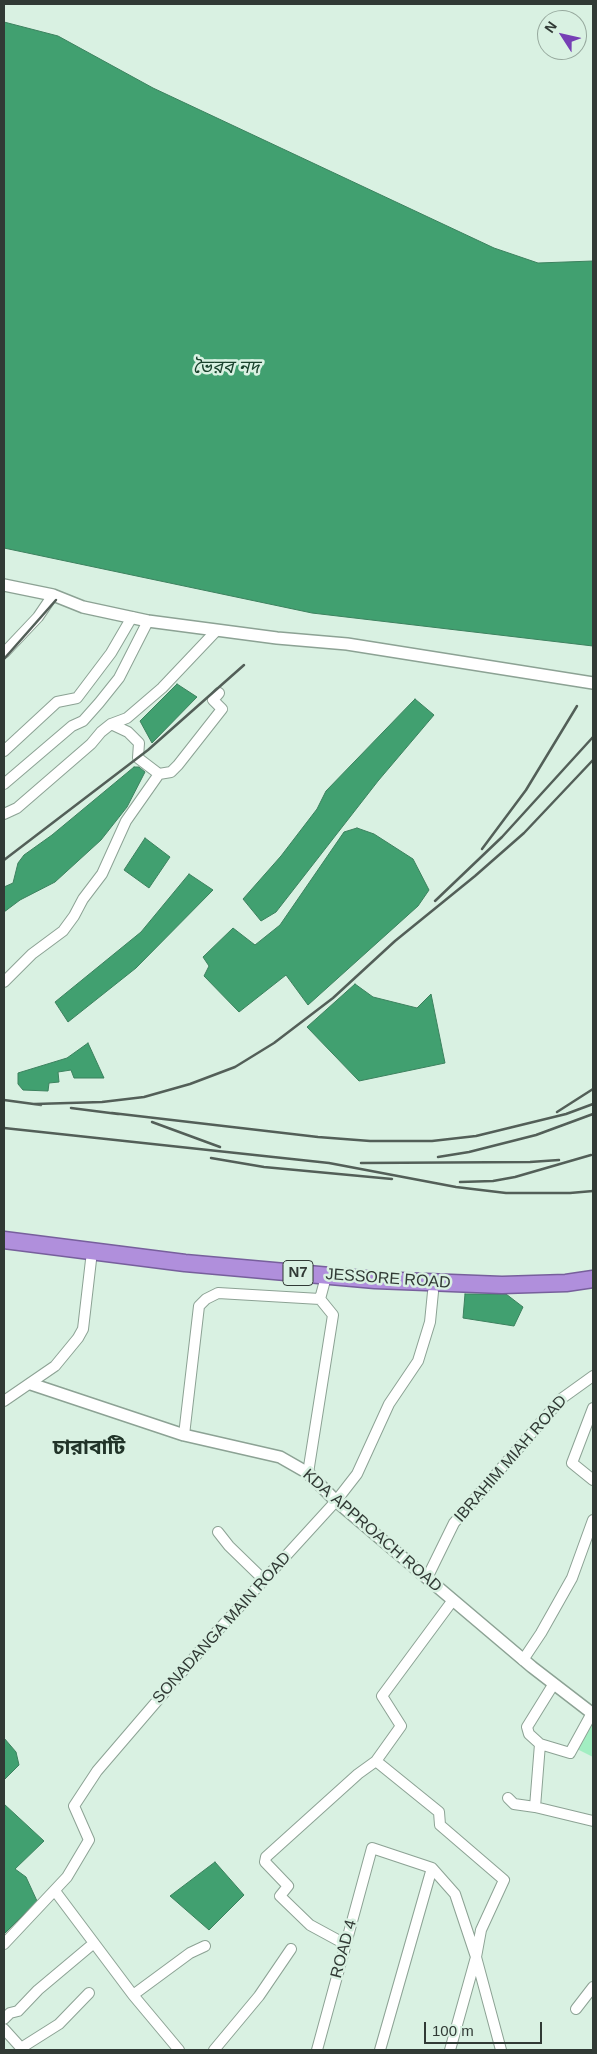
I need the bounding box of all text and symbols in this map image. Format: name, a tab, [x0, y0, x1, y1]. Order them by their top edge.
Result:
north arrow	[537, 10, 587, 60]
text: N	[541, 18, 560, 36]
water label: ভৈরব নদ	[193, 357, 259, 379]
road number: N7	[283, 1260, 313, 1286]
street label: JESSORE ROAD	[325, 1265, 451, 1293]
street label: IBRAHIM MIAH ROAD	[451, 1392, 571, 1526]
district label: চারাবাটি	[53, 1435, 125, 1461]
street label: KDA APPROACH ROAD	[299, 1465, 445, 1597]
street label: SONADANGA MAIN ROAD	[149, 1548, 295, 1708]
street label: ROAD 4	[327, 1918, 361, 1980]
scale bar	[427, 2012, 544, 2044]
text: 100 m	[432, 2022, 474, 2039]

